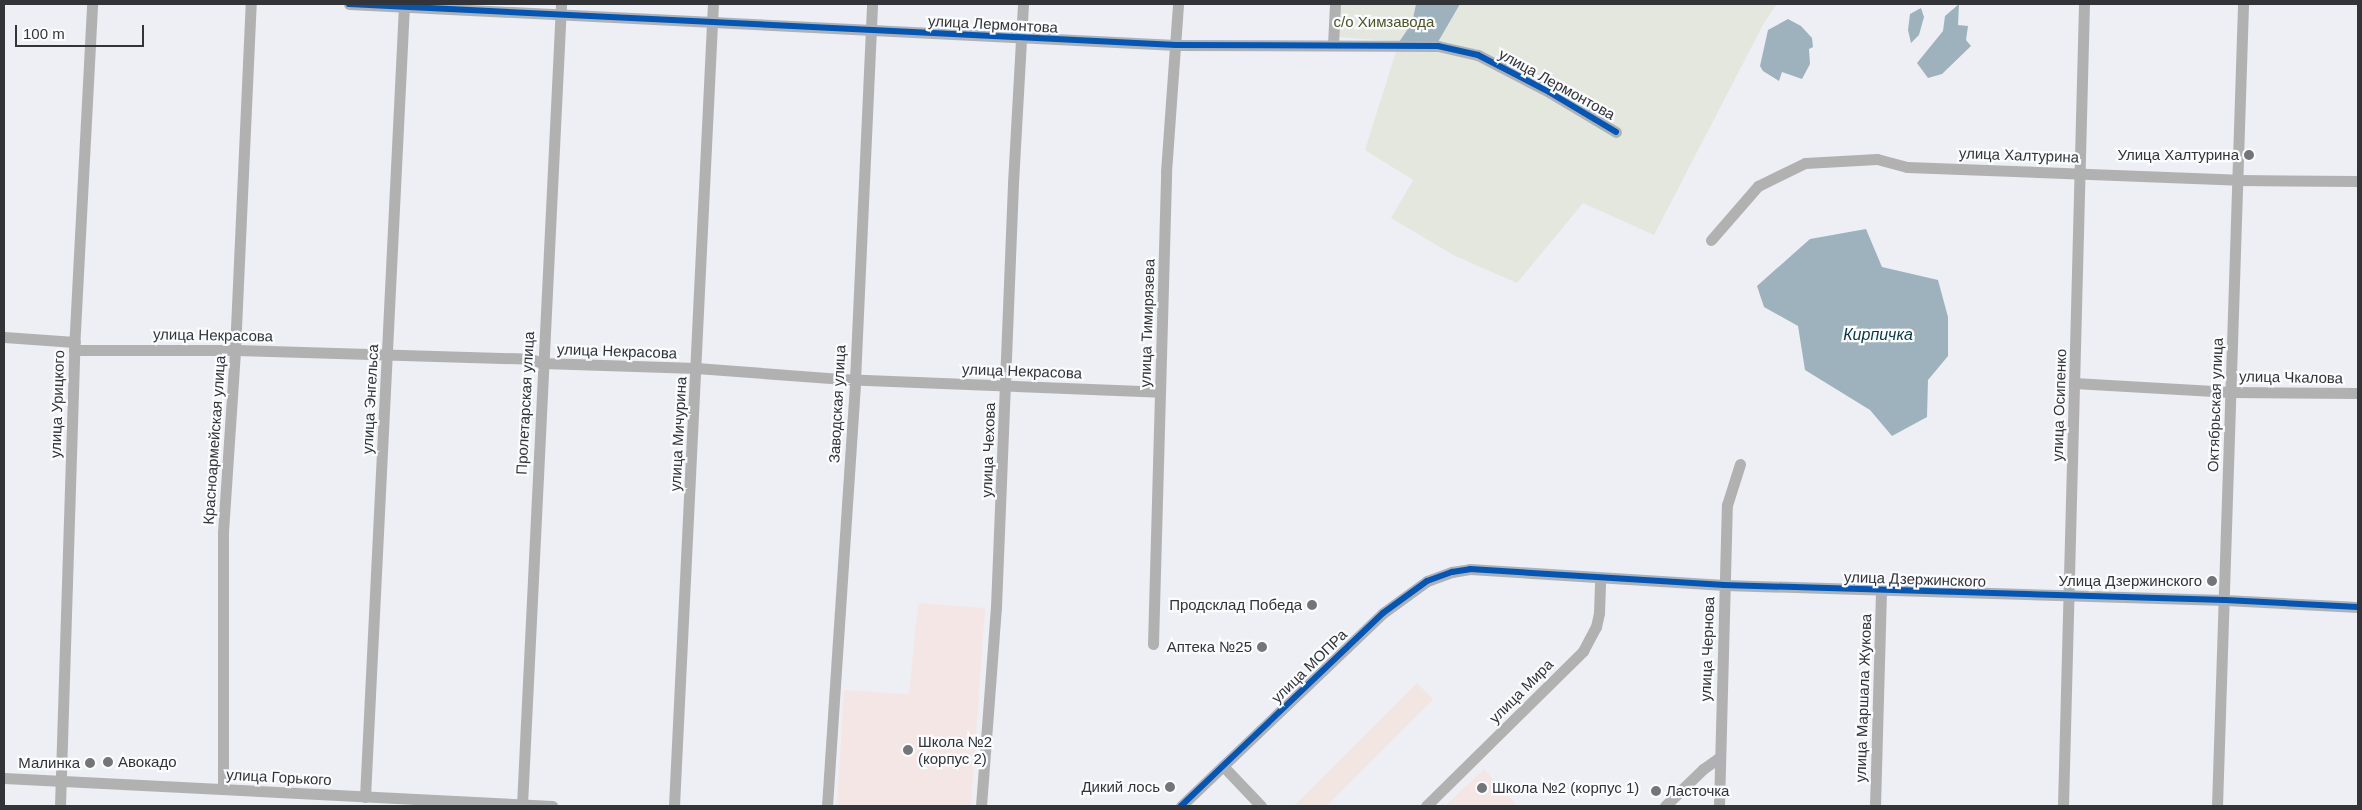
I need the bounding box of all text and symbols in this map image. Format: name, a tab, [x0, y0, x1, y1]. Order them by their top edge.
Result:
street label: улица Лермонтова	[928, 12, 1058, 36]
park label: с/о Химзавода	[1334, 13, 1434, 31]
scale bar	[18, 15, 146, 47]
text: 100 m	[23, 25, 65, 42]
street label: улица Лермонтова	[1496, 45, 1618, 123]
street label: улица Халтурина	[1959, 144, 2079, 166]
place label: Улица Халтурина	[2117, 146, 2239, 164]
marker: Улица Халтурина	[2243, 149, 2255, 161]
street label: улица Тимирязева	[1136, 258, 1158, 388]
street label: улица Некрасова	[153, 325, 273, 345]
water label: Кирпичка	[1843, 325, 1913, 345]
street label: Пролетарская улица	[512, 331, 538, 475]
street label: Октябрьская улица	[2204, 338, 2226, 472]
street label: улица Некрасова	[557, 340, 677, 362]
street label: улица Энгельса	[358, 344, 382, 454]
street label: Заводская улица	[825, 344, 849, 464]
street label: улица Осипенко	[2048, 348, 2070, 462]
street label: улица Урицкого	[46, 350, 68, 458]
street label: Красноармейская улица	[199, 355, 229, 525]
street label: улица Некрасова	[962, 360, 1082, 382]
street label: улица Чкалова	[2239, 367, 2343, 387]
street label: улица Мичурина	[666, 376, 690, 492]
street label: улица Чехова	[977, 402, 999, 498]
street label: улица Дзержинского	[1844, 568, 1986, 590]
place label: Улица Дзержинского	[2058, 572, 2202, 590]
marker: Улица Дзержинского	[2206, 575, 2218, 587]
place label: Продсклад Победа	[1169, 596, 1302, 614]
street label: улица Чернова	[1696, 596, 1718, 702]
marker: Продсклад Победа	[1306, 599, 1318, 611]
street label: улица Маршала Жукова	[1851, 613, 1875, 783]
street label: улица МОПРа	[1267, 625, 1351, 707]
place label: Аптека №25	[1167, 638, 1252, 656]
marker: Аптека №25	[1256, 641, 1268, 653]
street label: улица Мира	[1485, 655, 1557, 727]
place label: Школа №2 (корпус 2)	[918, 732, 992, 767]
marker: Школа №2 (корпус 2)	[902, 744, 914, 756]
place label: Авокадо	[118, 753, 176, 771]
place label: Малинка	[18, 754, 80, 772]
marker: Авокадо	[102, 756, 114, 768]
marker: Малинка	[84, 757, 96, 769]
street label: улица Горького	[226, 765, 332, 789]
place label: Дикий лось	[1081, 778, 1160, 796]
place label: Школа №2 (корпус 1)	[1492, 779, 1639, 797]
marker: Дикий лось	[1164, 781, 1176, 793]
marker: Школа №2 (корпус 1)	[1476, 782, 1488, 794]
place label: Ласточка	[1666, 782, 1729, 800]
marker: Ласточка	[1650, 785, 1662, 797]

